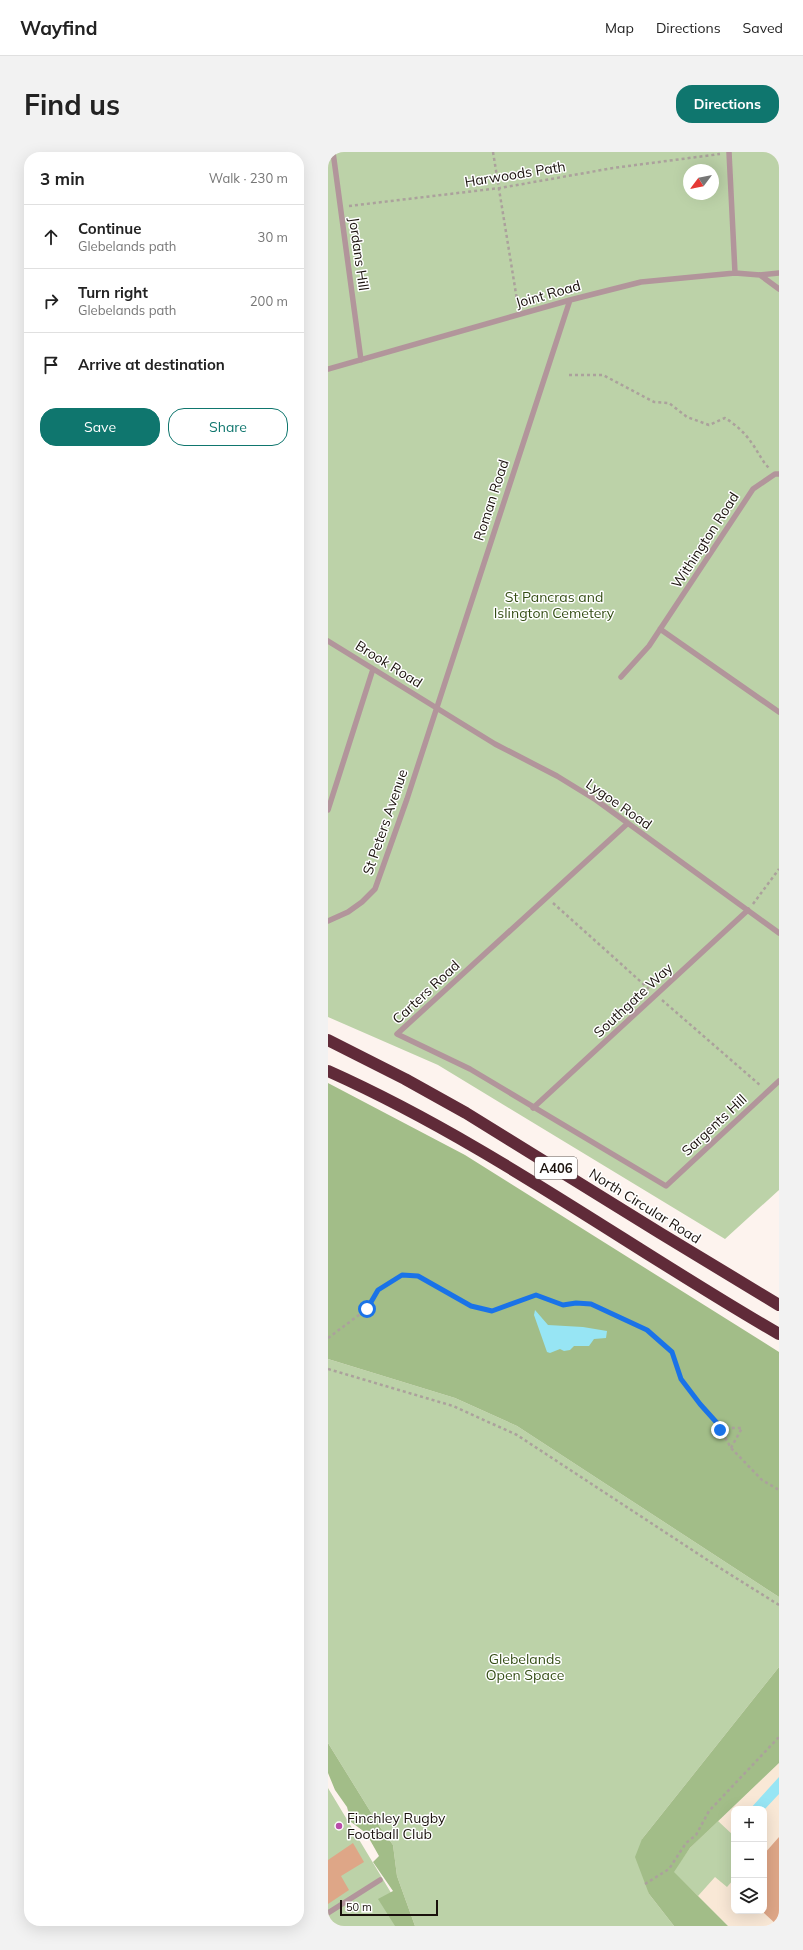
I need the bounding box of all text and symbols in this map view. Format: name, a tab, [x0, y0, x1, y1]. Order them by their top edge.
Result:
text: Wayfind	[20, 16, 97, 40]
text: Map	[605, 19, 634, 37]
text: Directions	[656, 19, 721, 37]
text: Saved	[743, 19, 783, 37]
button: Directions	[676, 85, 779, 123]
text: Find us	[24, 87, 120, 122]
street label: Harwoods Path	[463, 157, 567, 191]
north arrow	[683, 164, 719, 200]
text: 3 min	[40, 168, 85, 189]
text: Walk · 230 m	[209, 170, 288, 186]
street label: Jordans Hill	[345, 216, 373, 292]
text: Continue	[78, 219, 141, 238]
icon: ahead	[40, 226, 62, 248]
text: 30 m	[258, 229, 288, 245]
text: Glebelands path	[78, 238, 176, 254]
street label: Joint Road	[513, 276, 583, 312]
text: Turn right	[78, 283, 148, 302]
icon: right	[40, 290, 62, 312]
text: 200 m	[250, 293, 288, 309]
text: Glebelands path	[78, 302, 176, 318]
icon: arrive	[40, 354, 62, 376]
text: Arrive at destination	[78, 355, 225, 374]
button: Save	[40, 408, 160, 446]
button: Share	[168, 408, 288, 446]
street label: Roman Road	[469, 457, 513, 543]
street label: Withington Road	[667, 489, 743, 591]
park label: St Pancras and Islington Cemetery	[494, 588, 615, 622]
street label: Brook Road	[352, 636, 426, 692]
street label: St Peters Avenue	[359, 767, 411, 877]
street label: Lygoe Road	[583, 775, 655, 833]
street label: Carters Road	[389, 956, 463, 1028]
street label: Southgate Way	[590, 958, 677, 1041]
street label: Sargents Hill	[678, 1090, 750, 1160]
road number: A406	[535, 1157, 577, 1179]
street label: North Circular Road	[586, 1164, 704, 1248]
route start	[358, 1300, 376, 1318]
route end	[711, 1421, 729, 1439]
park label: Glebelands Open Space	[486, 1650, 564, 1684]
map controls	[731, 1806, 767, 1914]
button: +	[731, 1806, 767, 1842]
place label: Finchley Rugby Football Club	[347, 1809, 446, 1843]
marker: Finchley Rugby Football Club	[334, 1821, 344, 1831]
button: −	[731, 1842, 767, 1878]
button: layers	[731, 1878, 767, 1914]
scale bar	[340, 1898, 438, 1917]
text: 50 m	[346, 1900, 372, 1914]

